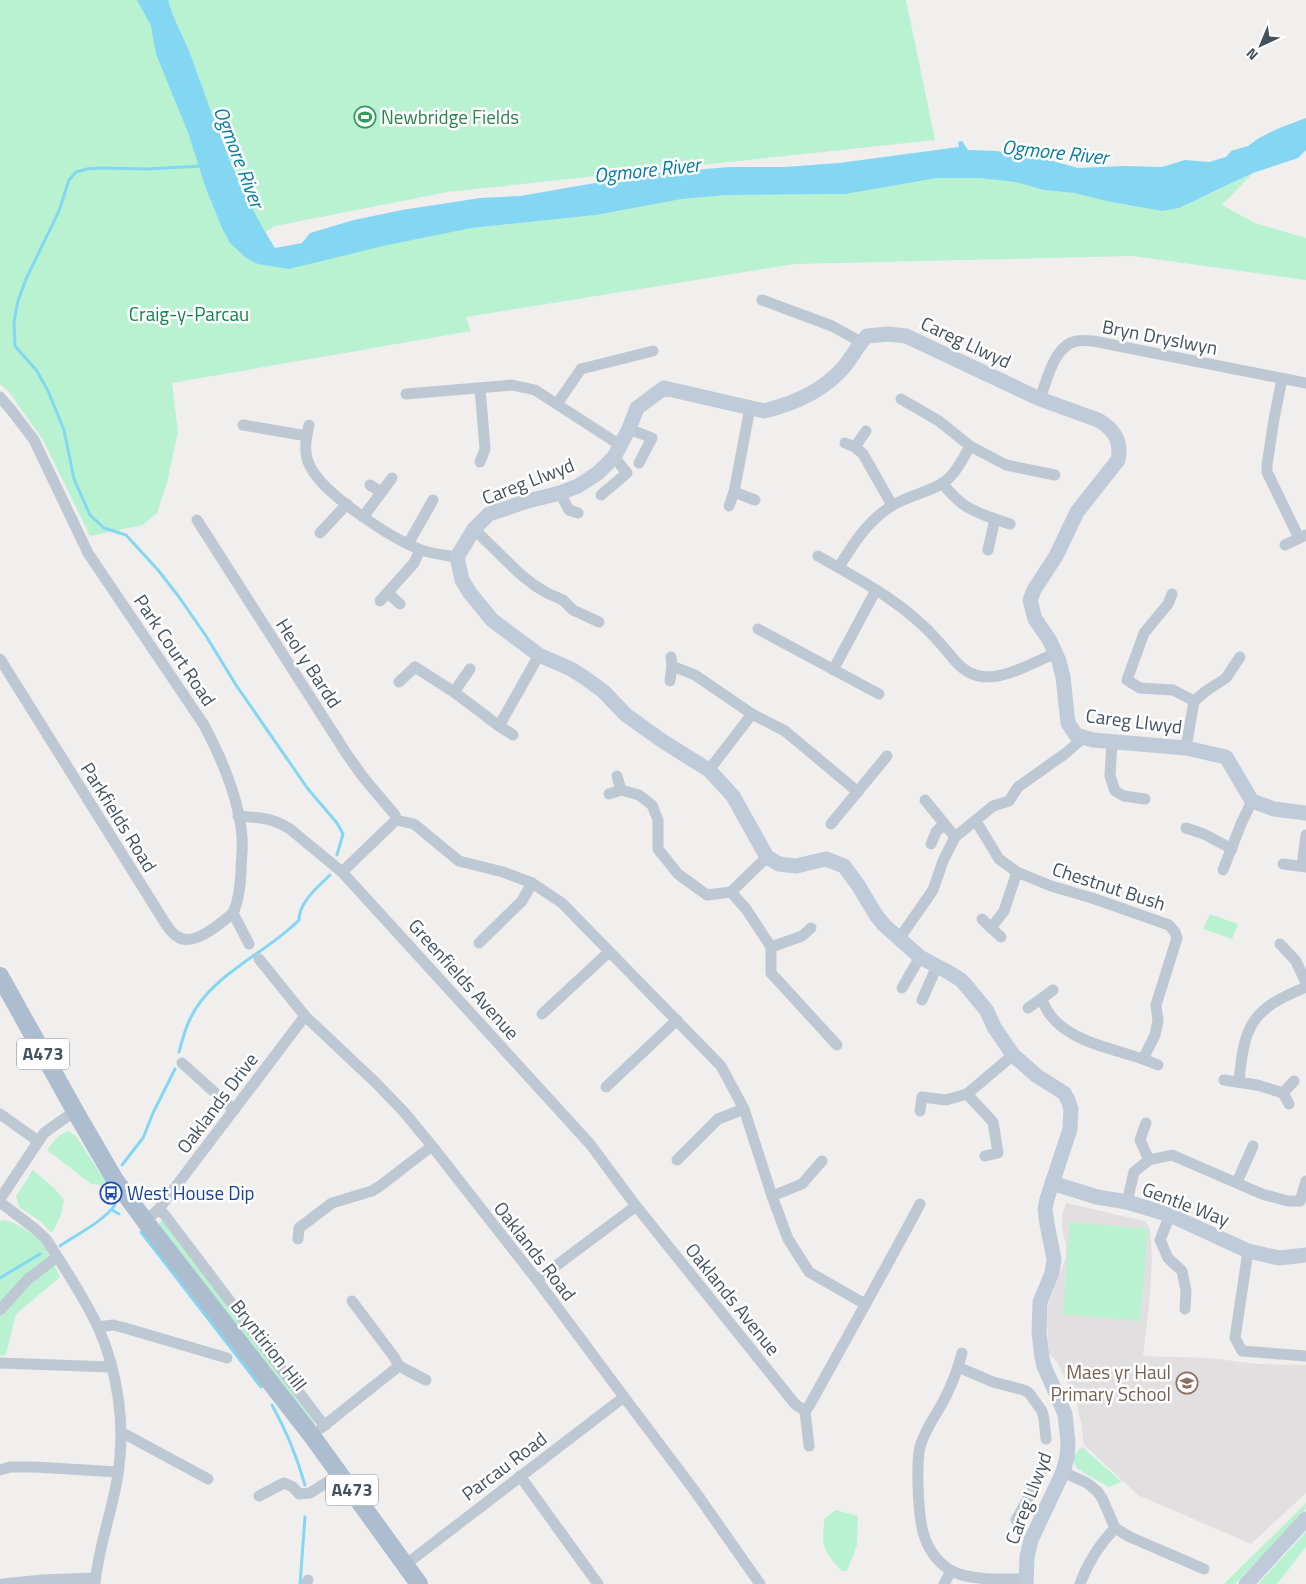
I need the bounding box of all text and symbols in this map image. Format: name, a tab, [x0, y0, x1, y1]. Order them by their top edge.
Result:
north arrow	[1236, 20, 1286, 70]
text: N	[1241, 44, 1262, 66]
water label: Ogmore River	[206, 101, 274, 215]
place label: Newbridge Fields	[381, 102, 519, 131]
sports icon: Newbridge Fields	[353, 105, 377, 129]
water label: Ogmore River	[1000, 131, 1112, 173]
water label: Ogmore River	[592, 148, 704, 190]
park label: Craig-y-Parcau	[129, 299, 249, 328]
street label: Careg Llwyd	[916, 308, 1016, 375]
street label: Bryn Dryslwyn	[1100, 311, 1220, 362]
street label: Careg Llwyd	[477, 450, 578, 511]
street label: Park Court Road	[127, 588, 224, 711]
street label: Heol y Bardd	[269, 612, 349, 713]
street label: Careg Llwyd	[1084, 700, 1184, 741]
street label: Parkfields Road	[74, 756, 165, 877]
street label: Chestnut Bush	[1049, 854, 1170, 917]
street label: Greenfields Avenue	[402, 912, 527, 1046]
road number: A473	[17, 1038, 69, 1070]
street label: Oaklands Drive	[169, 1046, 264, 1159]
street label: Gentle Way	[1138, 1174, 1234, 1233]
place label: West House Dip	[127, 1178, 255, 1207]
bus stop icon: West House Dip	[99, 1181, 123, 1205]
street label: Oaklands Road	[487, 1195, 584, 1307]
street label: Oaklands Avenue	[679, 1236, 788, 1361]
street label: Bryntirion Hill	[224, 1293, 314, 1397]
place label: Maes yr Haul Primary School	[1050, 1357, 1171, 1408]
school or university icon: Maes yr Haul Primary School	[1175, 1371, 1199, 1395]
street label: Parcau Road	[455, 1424, 552, 1507]
street label: Careg Llwyd	[997, 1447, 1058, 1548]
road number: A473	[326, 1474, 378, 1506]

